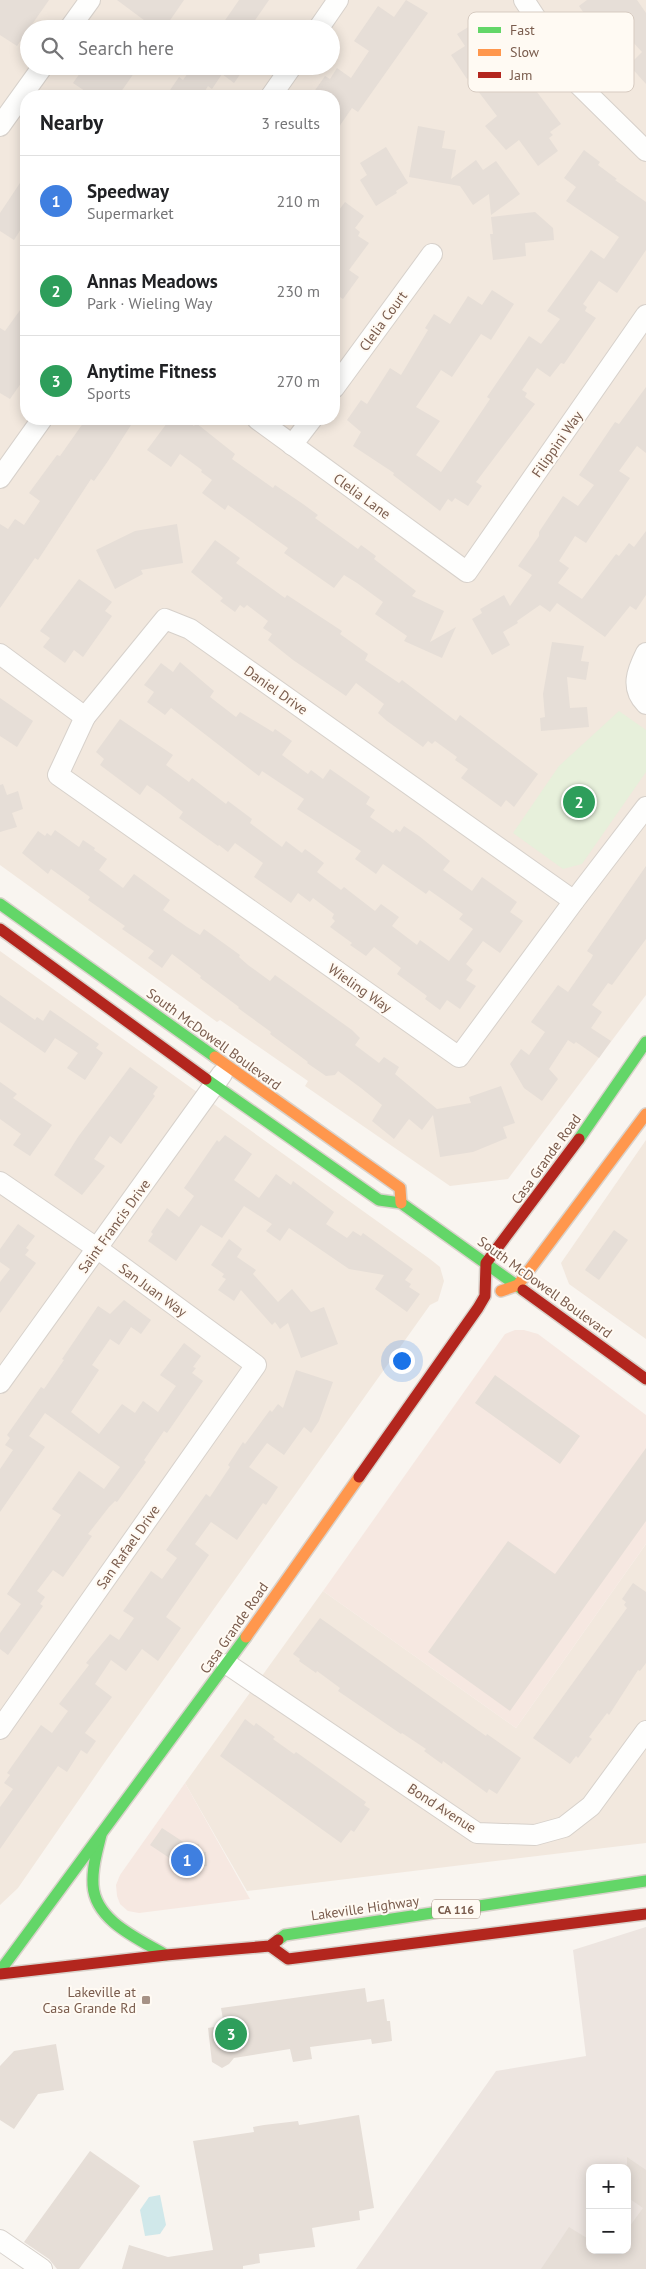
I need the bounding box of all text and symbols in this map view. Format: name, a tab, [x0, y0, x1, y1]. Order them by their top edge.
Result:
legend	[468, 12, 634, 92]
search box	[20, 20, 340, 75]
text: Fast	[510, 21, 535, 39]
icon: search	[38, 34, 66, 62]
text: Search here	[78, 36, 174, 60]
text: Slow	[510, 43, 540, 61]
text: Jam	[509, 66, 532, 84]
text: Nearby	[40, 109, 103, 136]
text: 3 results	[261, 113, 320, 133]
text: Speedway	[87, 179, 169, 203]
text: 1	[51, 191, 61, 211]
text: 210 m	[277, 191, 320, 211]
text: Supermarket	[87, 203, 174, 223]
text: Annas Meadows	[87, 269, 218, 293]
text: 2	[51, 281, 61, 301]
text: 230 m	[277, 281, 320, 301]
street label: Clelia Court	[355, 287, 411, 355]
text: Park · Wieling Way	[87, 293, 212, 313]
text: Anytime Fitness	[87, 359, 217, 383]
text: 3	[51, 371, 61, 391]
text: 270 m	[277, 371, 320, 391]
text: Sports	[87, 383, 131, 403]
street label: Filippini Way	[528, 407, 587, 481]
street label: Clelia Lane	[330, 469, 394, 523]
street label: Daniel Drive	[241, 661, 311, 719]
pin: 2	[563, 783, 595, 821]
street label: Wieling Way	[325, 960, 396, 1017]
street label: South McDowell Boulevard	[143, 984, 285, 1094]
street label: Casa Grande Road	[507, 1110, 585, 1208]
street label: Saint Francis Drive	[74, 1175, 154, 1277]
street label: South McDowell Boulevard	[474, 1232, 616, 1342]
street label: San Juan Way	[115, 1259, 191, 1321]
your location	[389, 1348, 415, 1374]
street label: San Rafael Drive	[92, 1501, 164, 1593]
street label: Casa Grande Road	[196, 1579, 272, 1677]
street label: Bond Avenue	[404, 1779, 480, 1837]
pin: 1	[171, 1841, 203, 1879]
street label: Lakeville Highway	[310, 1891, 421, 1924]
road number: CA 116	[432, 1900, 480, 1918]
place label: Lakeville at Casa Grande Rd	[43, 1983, 136, 2017]
marker: Lakeville at Casa Grande Rd	[140, 1994, 152, 2006]
pin: 3	[215, 2015, 247, 2053]
map controls	[586, 2164, 631, 2254]
button: +	[586, 2164, 631, 2209]
button: −	[586, 2209, 631, 2254]

